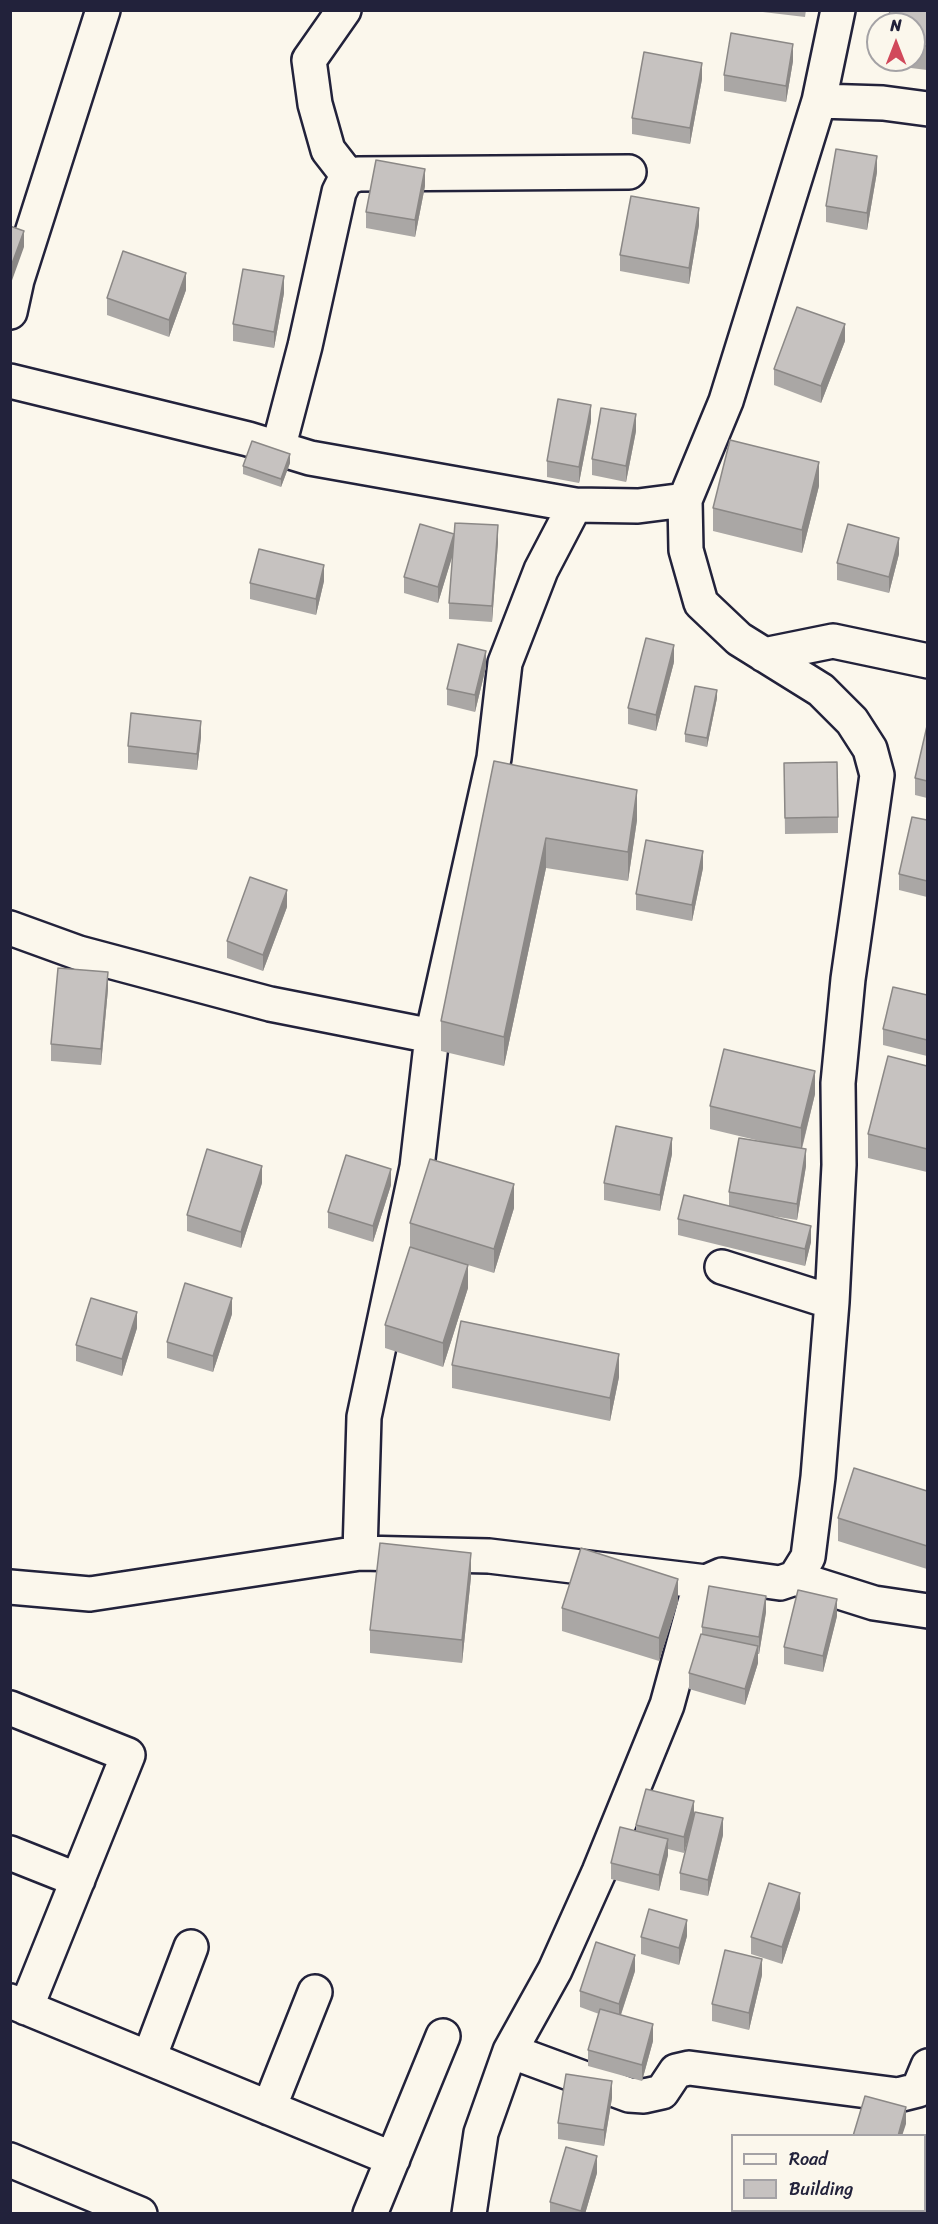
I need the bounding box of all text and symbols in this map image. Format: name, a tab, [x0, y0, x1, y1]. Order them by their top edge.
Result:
text: N	[890, 11, 902, 40]
north arrow	[866, 12, 926, 72]
legend	[731, 2134, 926, 2212]
text: Road	[789, 2143, 828, 2175]
text: Building	[789, 2173, 853, 2205]

